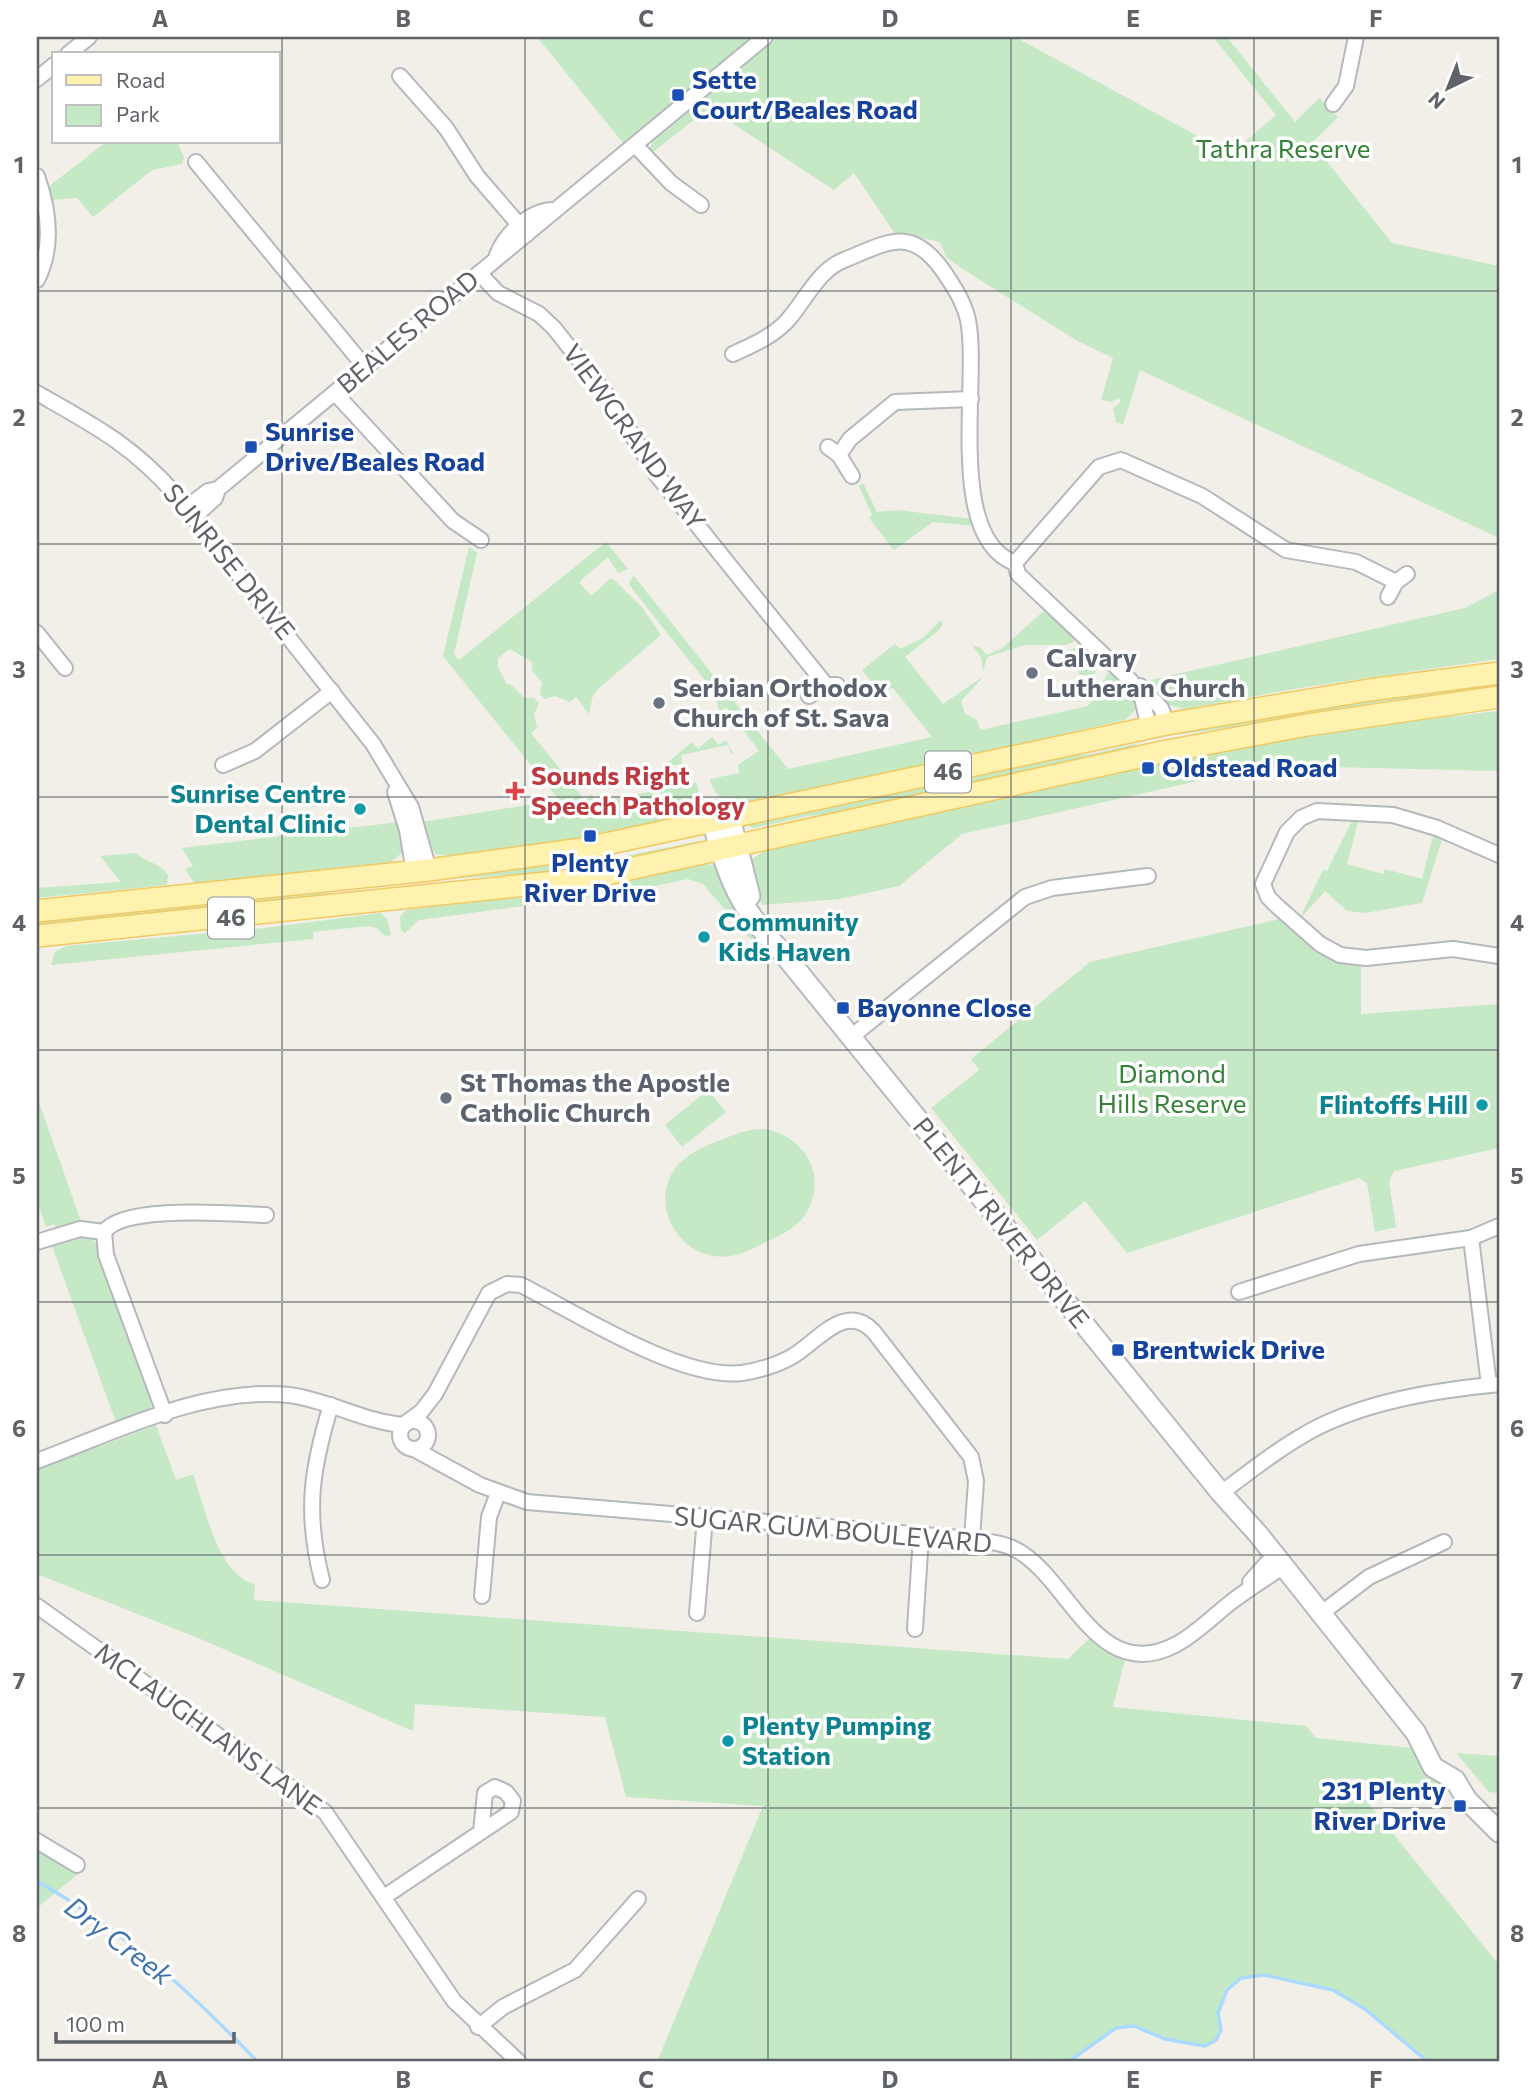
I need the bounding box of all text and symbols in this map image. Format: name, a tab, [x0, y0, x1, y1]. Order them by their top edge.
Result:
text: A	[152, 4, 169, 32]
text: B	[395, 4, 411, 32]
text: C	[638, 4, 654, 32]
text: D	[882, 4, 899, 32]
text: E	[1126, 4, 1140, 32]
text: F	[1369, 4, 1383, 32]
legend	[52, 52, 280, 144]
north arrow	[1414, 52, 1484, 122]
place label: Sette Court/Beales Road	[692, 63, 918, 124]
text: Road	[116, 67, 165, 92]
marker: Sette Court/Beales Road	[670, 87, 686, 103]
text: N	[1423, 88, 1449, 114]
text: Park	[116, 101, 160, 126]
park label: Tathra Reserve	[1195, 132, 1371, 163]
text: 1	[14, 150, 24, 178]
text: 1	[1512, 150, 1522, 178]
street label: BEALES ROAD	[330, 263, 484, 399]
street label: VIEWGRAND WAY	[557, 337, 713, 535]
text: 2	[12, 403, 26, 431]
text: 2	[1510, 403, 1524, 431]
place label: Sunrise Drive/Beales Road	[265, 415, 485, 476]
marker: Sunrise Drive/Beales Road	[243, 439, 259, 455]
street label: SUNRISE DRIVE	[158, 477, 302, 645]
place label: Calvary Lutheran Church	[1046, 641, 1245, 702]
text: 3	[12, 655, 26, 683]
text: 3	[1510, 655, 1524, 683]
marker: Calvary Lutheran Church	[1024, 665, 1040, 681]
place label: Serbian Orthodox Church of St. Sava	[673, 671, 889, 732]
marker: Serbian Orthodox Church of St. Sava	[651, 695, 667, 711]
place label: Oldstead Road	[1162, 751, 1337, 782]
road number: 46	[925, 752, 971, 792]
place label: Sounds Right Speech Pathology	[531, 759, 745, 820]
marker: Oldstead Road	[1140, 760, 1156, 776]
place label: Sunrise Centre Dental Clinic	[170, 777, 346, 838]
marker: Sounds Right Speech Pathology	[505, 781, 525, 801]
marker: Sunrise Centre Dental Clinic	[352, 801, 368, 817]
marker: Plenty River Drive	[582, 828, 598, 844]
place label: Plenty River Drive	[524, 846, 656, 907]
road number: 46	[208, 898, 254, 938]
place label: Community Kids Haven	[718, 905, 859, 966]
text: 4	[12, 908, 26, 936]
text: 4	[1510, 908, 1524, 936]
marker: Community Kids Haven	[696, 929, 712, 945]
place label: Bayonne Close	[857, 991, 1032, 1022]
marker: Bayonne Close	[835, 1000, 851, 1016]
park label: Diamond Hills Reserve	[1098, 1057, 1247, 1118]
place label: St Thomas the Apostle Catholic Church	[460, 1066, 730, 1127]
place label: Flintoffs Hill	[1319, 1088, 1468, 1119]
marker: St Thomas the Apostle Catholic Church	[438, 1090, 454, 1106]
marker: Flintoffs Hill	[1474, 1097, 1490, 1113]
street label: PLENTY RIVER DRIVE	[908, 1110, 1097, 1334]
text: 5	[12, 1161, 26, 1189]
text: 5	[1510, 1161, 1524, 1189]
place label: Brentwick Drive	[1132, 1333, 1325, 1364]
marker: Brentwick Drive	[1110, 1342, 1126, 1358]
text: 6	[12, 1414, 26, 1442]
text: 6	[1510, 1414, 1524, 1442]
street label: SUGAR GUM BOULEVARD	[673, 1499, 993, 1558]
street label: MCLAUGHLANS LANE	[90, 1635, 328, 1820]
text: 7	[13, 1666, 25, 1694]
text: 7	[1511, 1666, 1523, 1694]
place label: Plenty Pumping Station	[742, 1709, 931, 1770]
marker: Plenty Pumping Station	[720, 1733, 736, 1749]
place label: 231 Plenty River Drive	[1314, 1774, 1446, 1835]
marker: 231 Plenty River Drive	[1452, 1798, 1468, 1814]
water label: Dry Creek	[59, 1889, 181, 1992]
text: 8	[12, 1919, 26, 1947]
text: 8	[1510, 1919, 1524, 1947]
scale bar	[56, 2001, 234, 2045]
text: 100 m	[66, 2011, 125, 2036]
text: A	[152, 2065, 169, 2093]
text: B	[395, 2065, 411, 2093]
text: C	[638, 2065, 654, 2093]
text: D	[882, 2065, 899, 2093]
text: E	[1126, 2065, 1140, 2093]
text: F	[1369, 2065, 1383, 2093]

